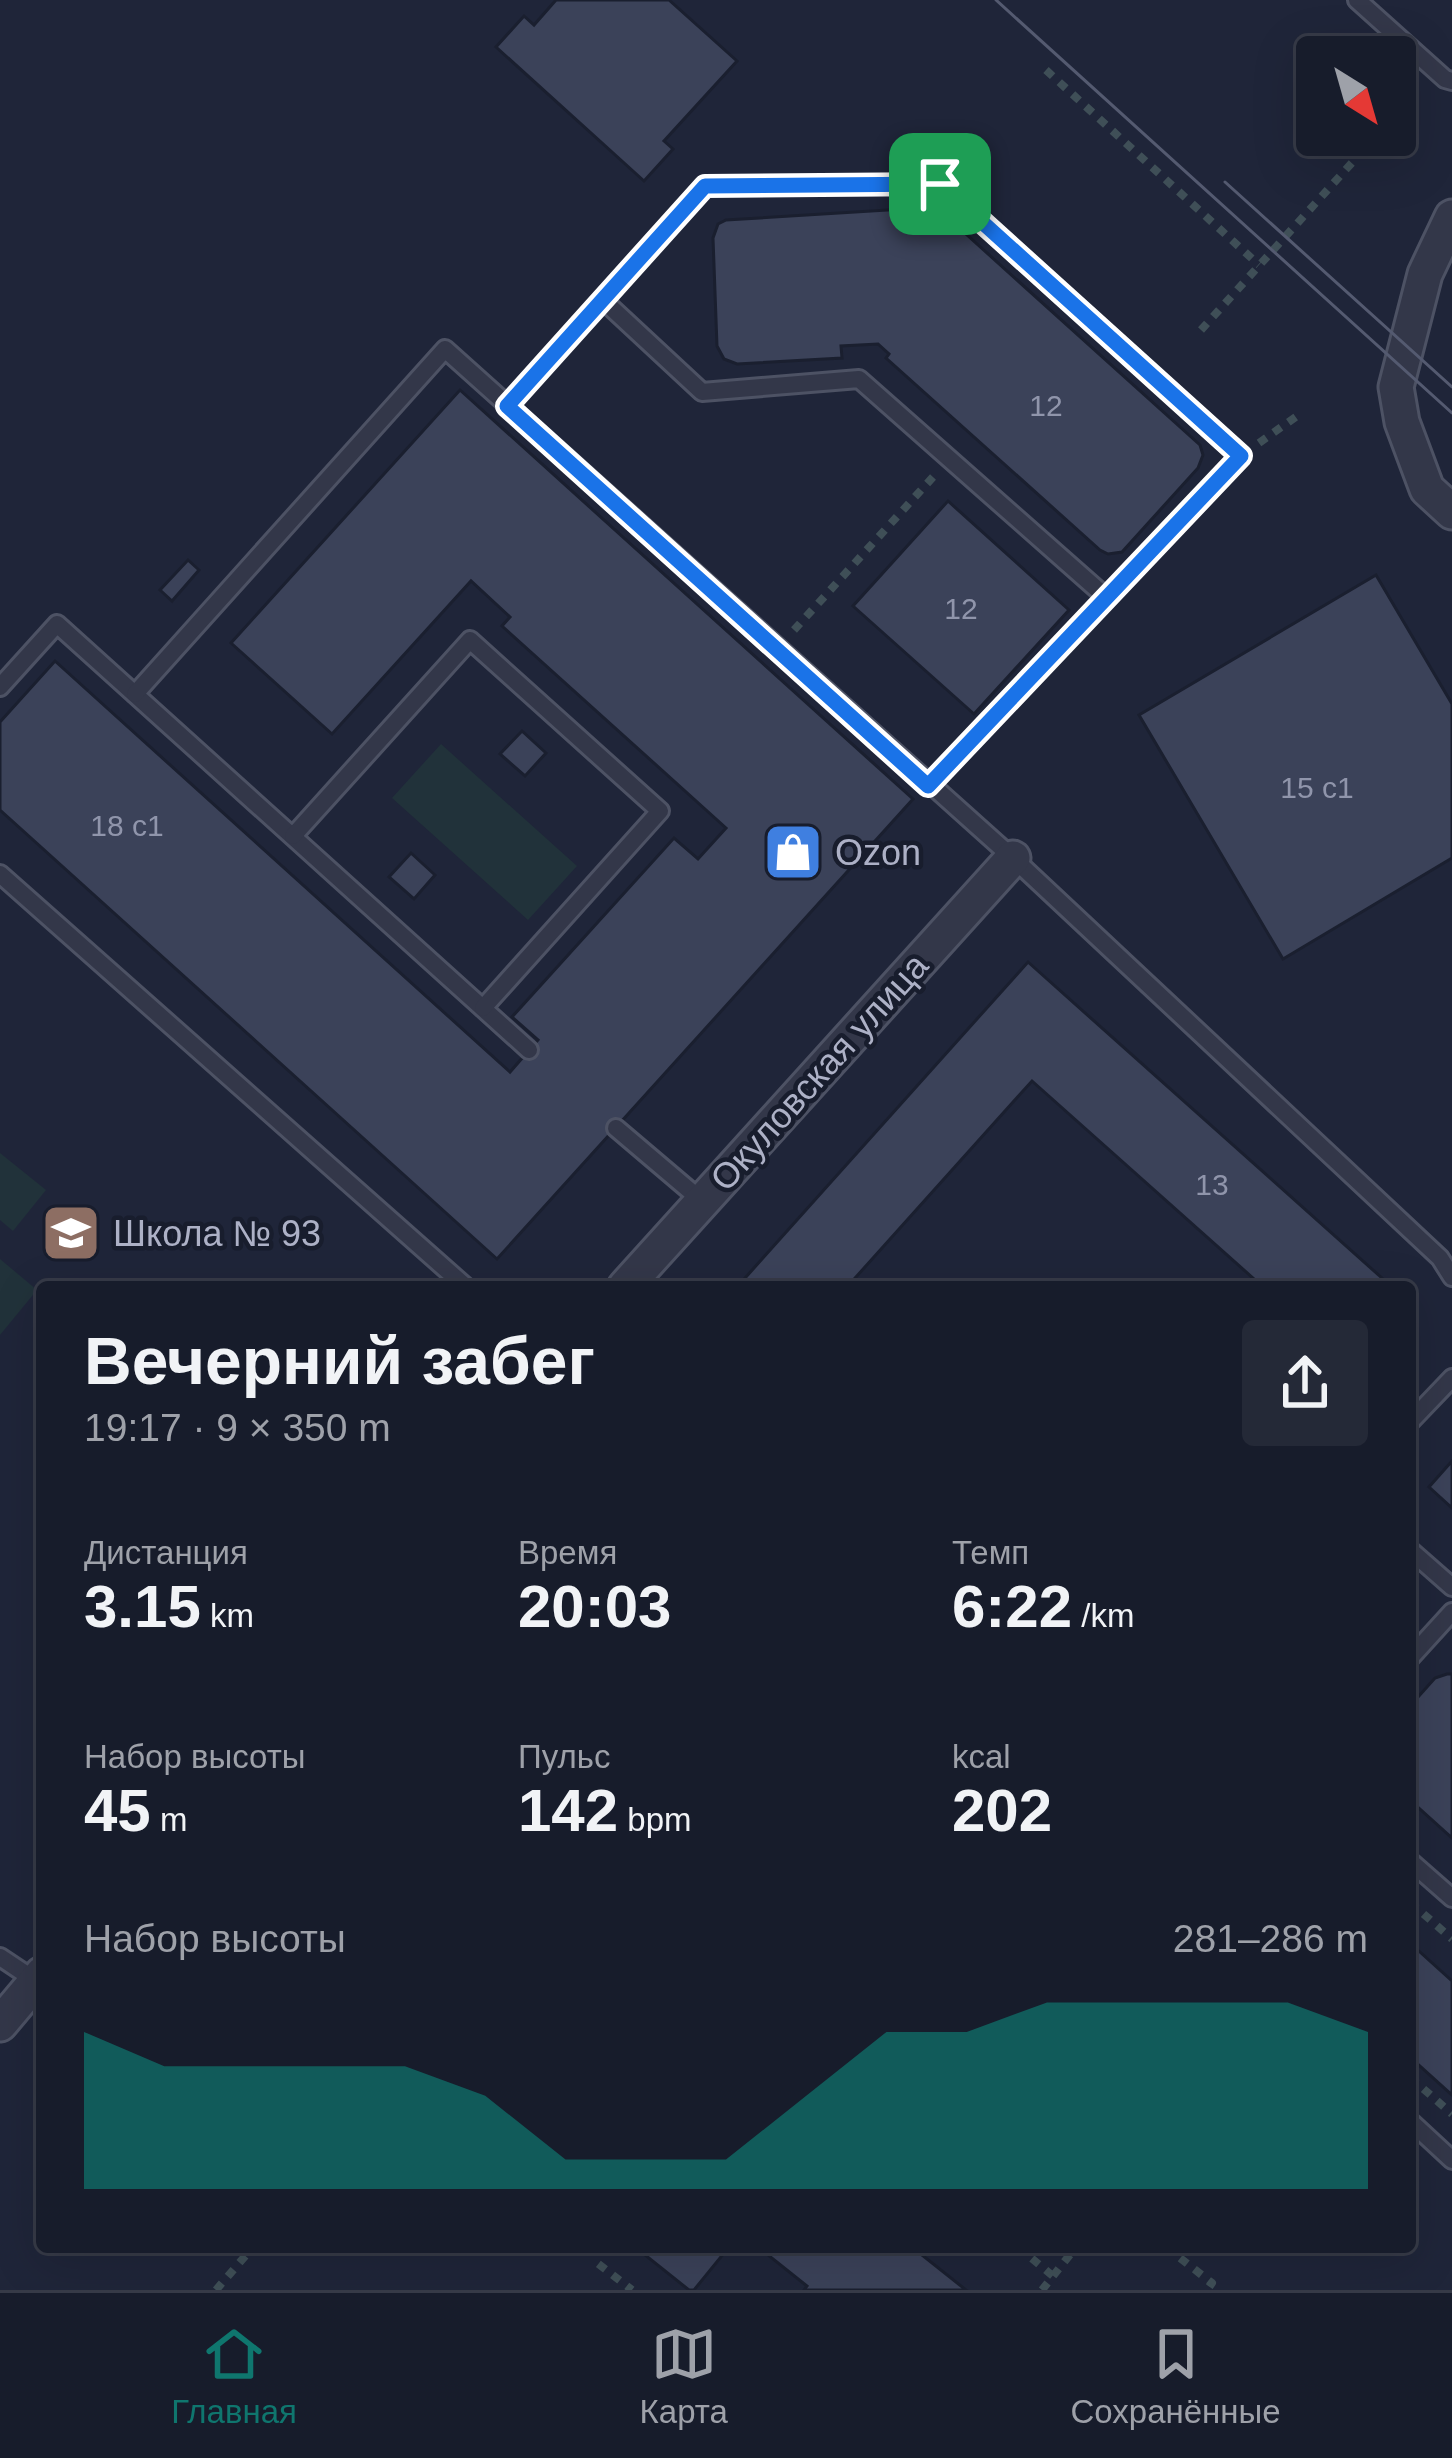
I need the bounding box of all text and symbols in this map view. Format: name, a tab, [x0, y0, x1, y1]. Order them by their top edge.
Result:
north arrow	[1296, 36, 1416, 156]
map controls	[1296, 36, 1416, 156]
pin	[889, 133, 991, 235]
icon: arrive	[907, 151, 973, 217]
house number: 12	[1029, 389, 1063, 422]
house number: 12	[944, 592, 978, 625]
house number: 15 с1	[1280, 771, 1354, 804]
house number: 18 с1	[90, 809, 164, 842]
shop icon: Ozon	[762, 821, 824, 883]
place label: Ozon	[835, 832, 921, 873]
street label: Окуловская улица	[702, 944, 937, 1199]
house number: 13	[1195, 1168, 1229, 1201]
school or university icon: Школа № 93	[40, 1202, 102, 1264]
place label: Школа № 93	[113, 1213, 321, 1254]
button: share	[1242, 1320, 1368, 1446]
text: Вечерний забег	[84, 1324, 595, 1398]
text: 19:17 · 9 × 350 m	[84, 1406, 391, 1449]
text: Дистанция	[84, 1534, 248, 1571]
text: Время	[518, 1534, 617, 1571]
text: Темп	[952, 1534, 1029, 1571]
text: 3.15	[84, 1573, 201, 1640]
text: 20:03	[518, 1573, 671, 1640]
text: 6:22	[952, 1573, 1072, 1640]
text: km	[201, 1597, 254, 1634]
text: /km	[1072, 1597, 1134, 1634]
text: Набор высоты	[84, 1738, 306, 1775]
text: Пульс	[518, 1738, 610, 1775]
text: kcal	[952, 1738, 1011, 1775]
text: 45	[84, 1777, 151, 1844]
text: 142	[518, 1777, 618, 1844]
text: 202	[952, 1777, 1052, 1844]
text: m	[151, 1801, 187, 1838]
text: bpm	[618, 1801, 691, 1838]
text: Набор высоты	[84, 1917, 346, 1960]
text: 281–286 m	[1173, 1917, 1368, 1960]
tab: Главная	[171, 2321, 297, 2431]
tab: Карта	[640, 2321, 728, 2431]
tab: Сохранённые	[1071, 2321, 1281, 2431]

